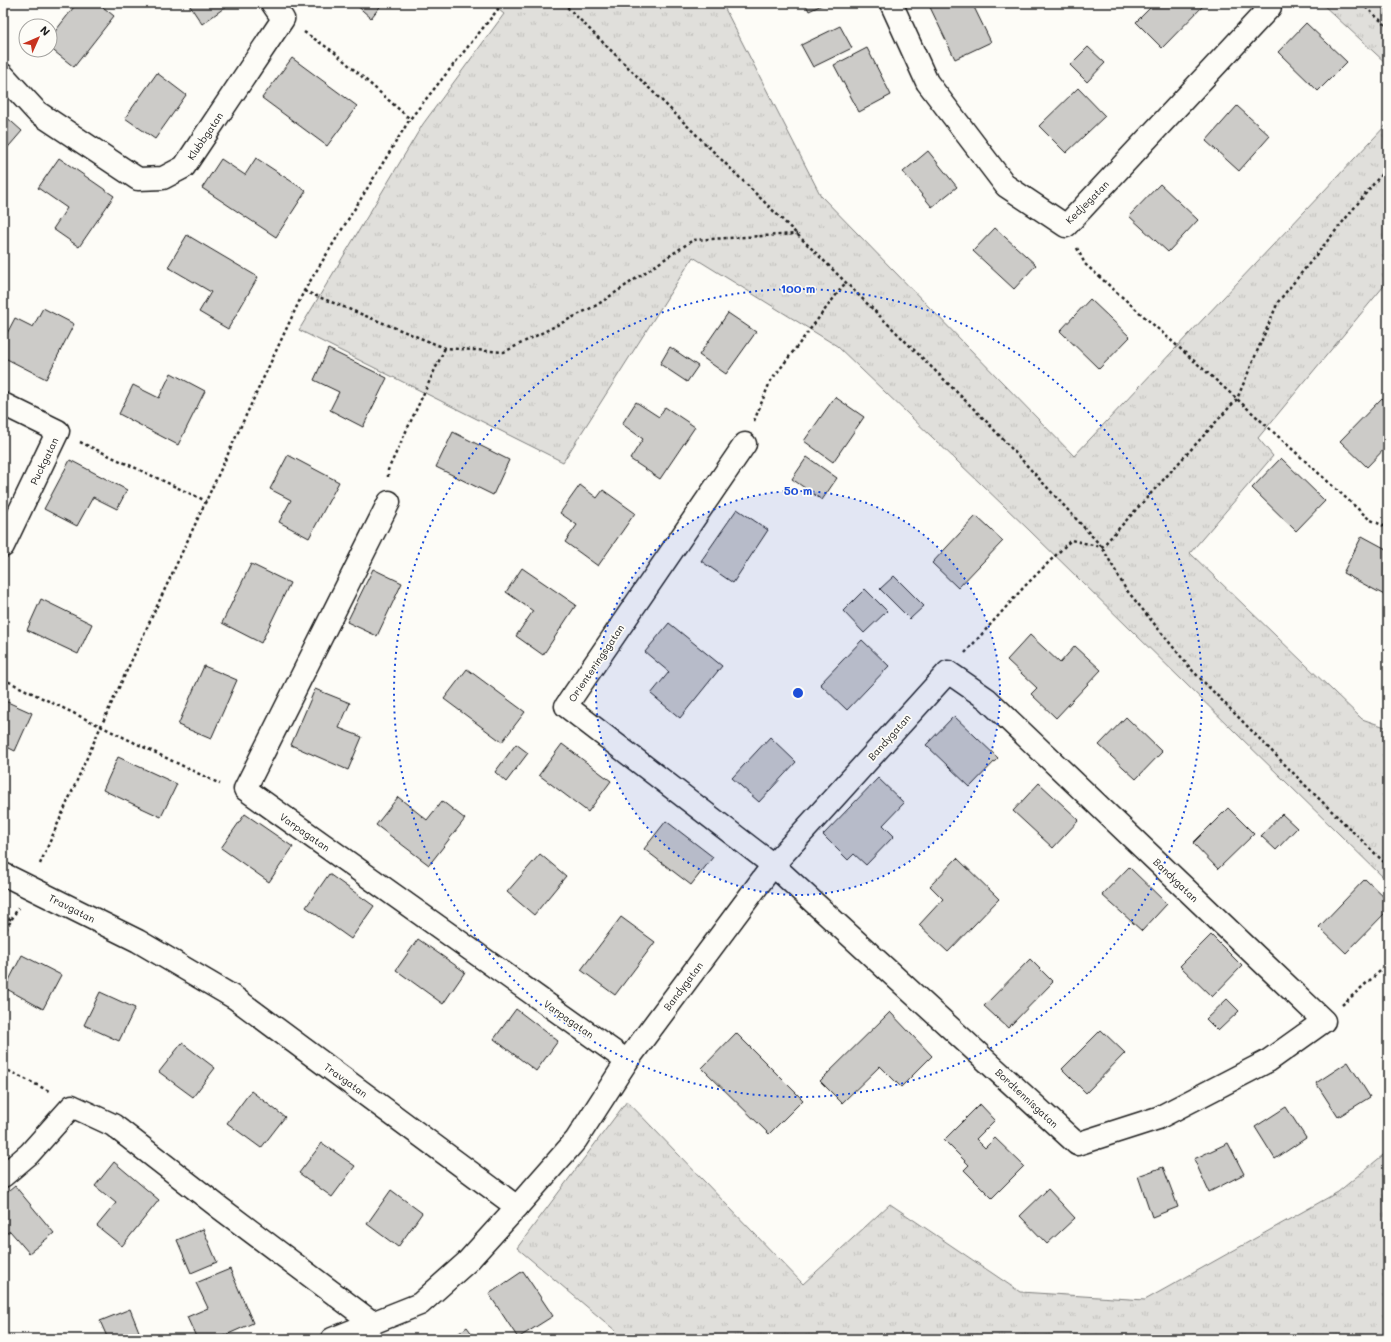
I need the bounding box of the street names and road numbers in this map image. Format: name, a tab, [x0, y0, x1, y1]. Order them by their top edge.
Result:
street label: Klubbgatan	[184, 109, 226, 163]
street label: Kedjegatan	[1062, 177, 1112, 227]
street label: Puckgatan	[27, 435, 61, 487]
street label: Orienteringsgatan	[565, 621, 627, 705]
street label: Bandygatan	[864, 711, 914, 763]
street label: Varpagatan	[277, 810, 333, 854]
street label: Bandygatan	[1150, 855, 1202, 905]
street label: Travgatan	[46, 890, 98, 926]
street label: Bandygatan	[660, 959, 706, 1013]
street label: Varpagatan	[541, 997, 597, 1041]
street label: Travgatan	[322, 1060, 370, 1100]
street label: Bordtennisgatan	[992, 1065, 1062, 1131]

